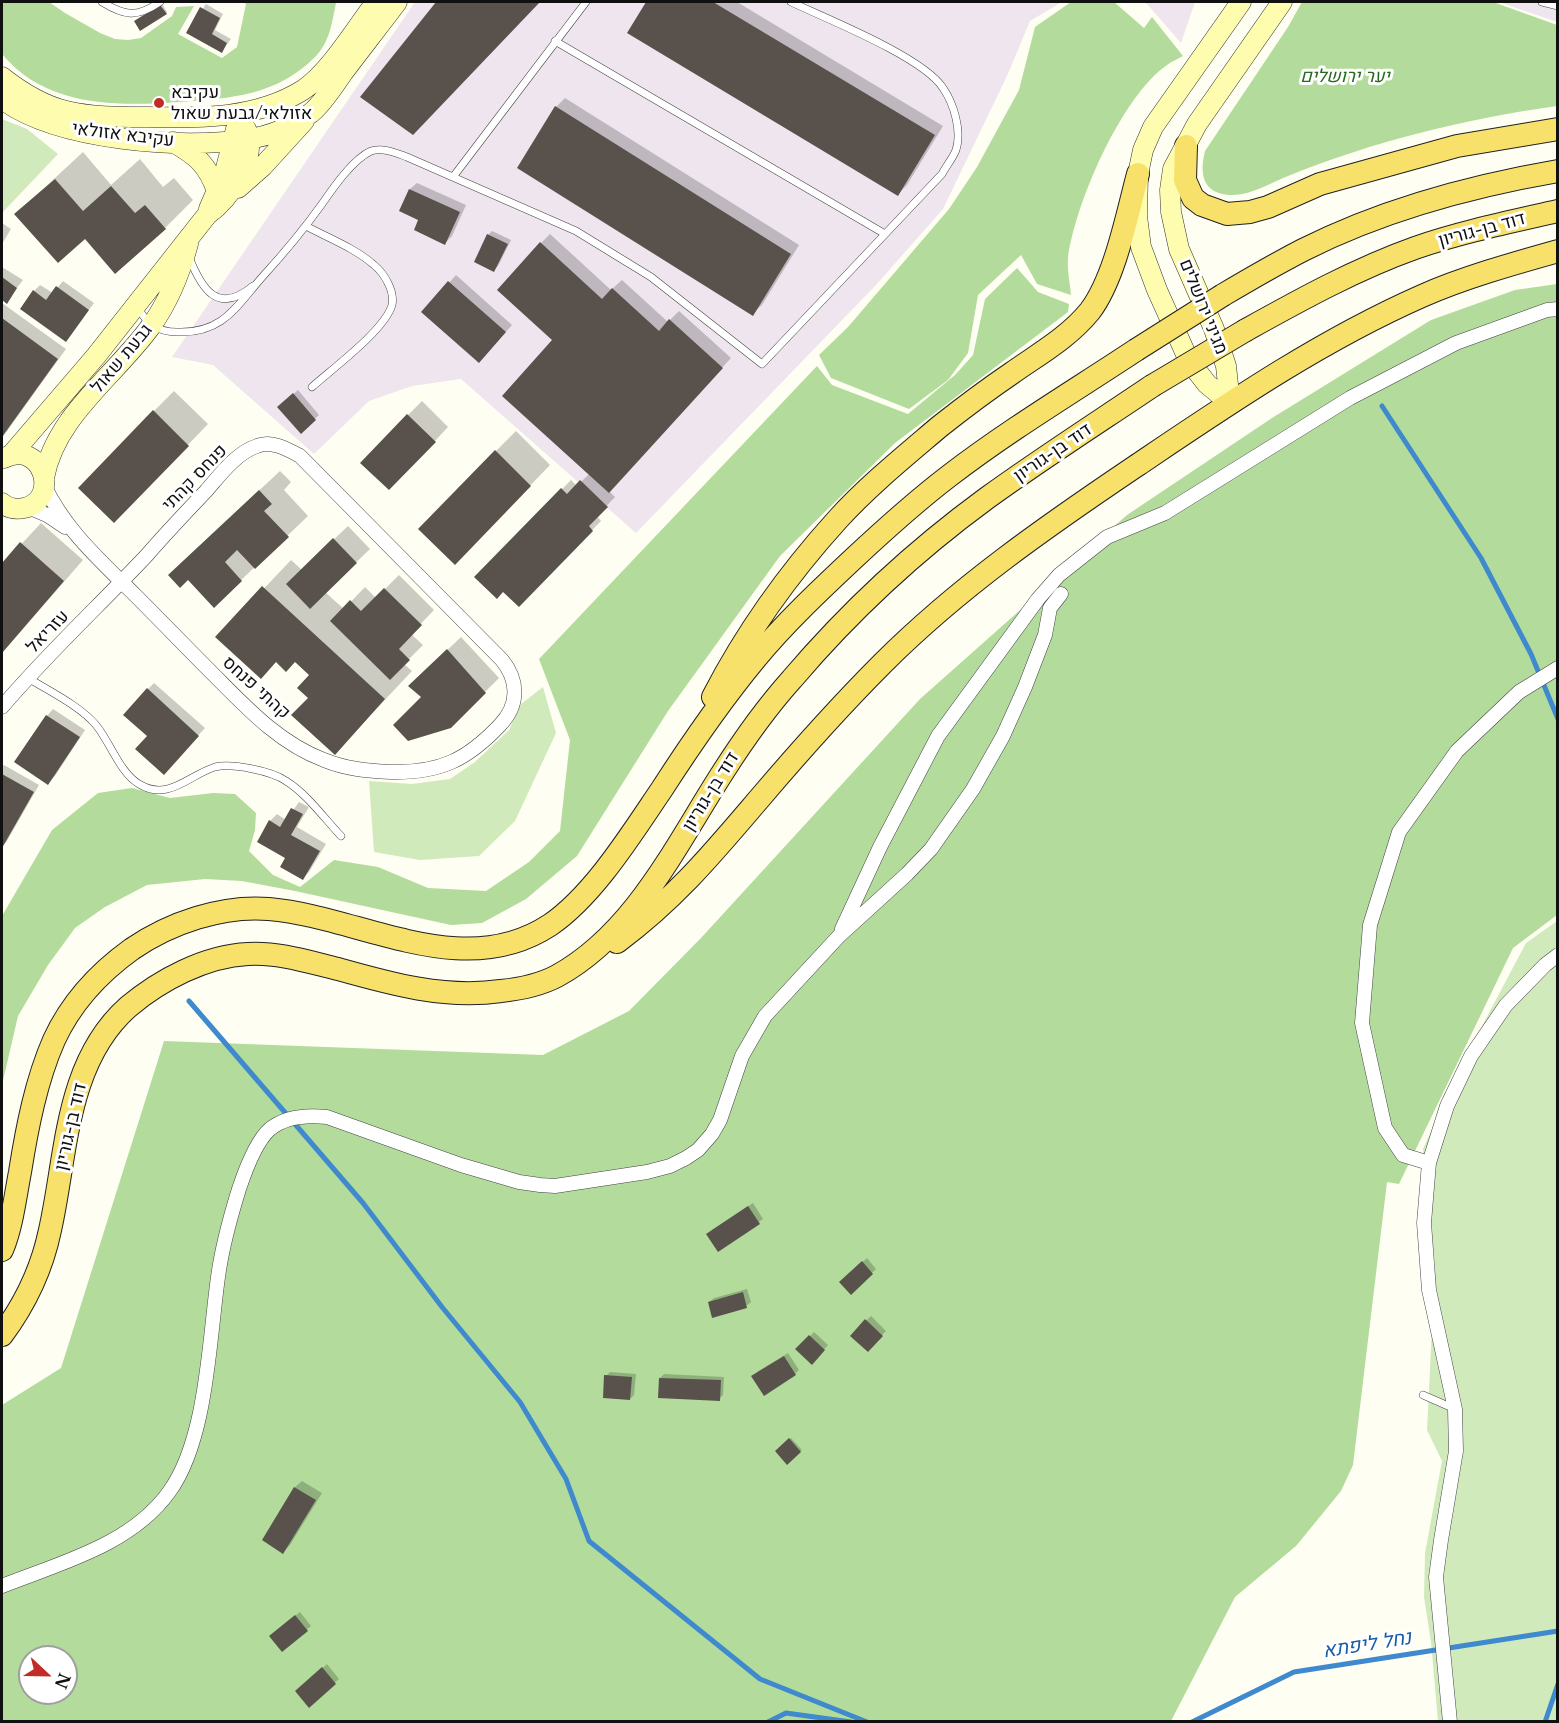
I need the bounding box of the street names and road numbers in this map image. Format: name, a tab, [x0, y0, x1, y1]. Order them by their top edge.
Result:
street label: עקיבא אזולאי	[71, 118, 175, 152]
street label: דוד בן-גוריון	[1436, 208, 1528, 252]
street label: מגיני ירושלים	[1174, 256, 1232, 358]
street label: גבעת שאול	[87, 320, 157, 398]
street label: דוד בן-גוריון	[1010, 419, 1096, 487]
street label: פנחס קהתי	[158, 440, 232, 516]
street label: עזריאל	[22, 606, 74, 658]
street label: קהתי פנחס	[218, 652, 294, 724]
street label: דוד בן-גוריון	[678, 748, 744, 836]
street label: דוד בן-גוריון	[50, 1081, 92, 1173]

